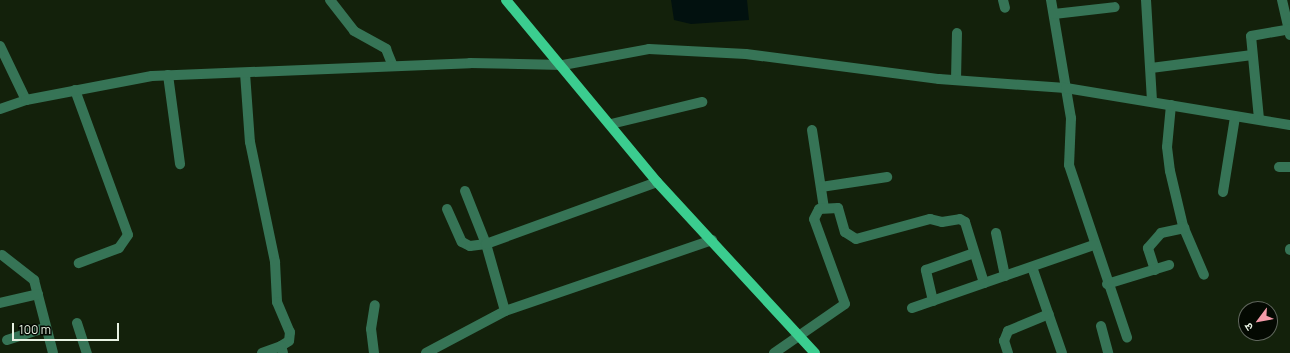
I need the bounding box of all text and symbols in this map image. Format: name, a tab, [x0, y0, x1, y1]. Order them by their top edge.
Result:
north arrow	[1238, 301, 1278, 341]
scale bar	[14, 315, 121, 341]
text: उ	[1240, 320, 1256, 334]
text: 100 m	[19, 321, 51, 338]

